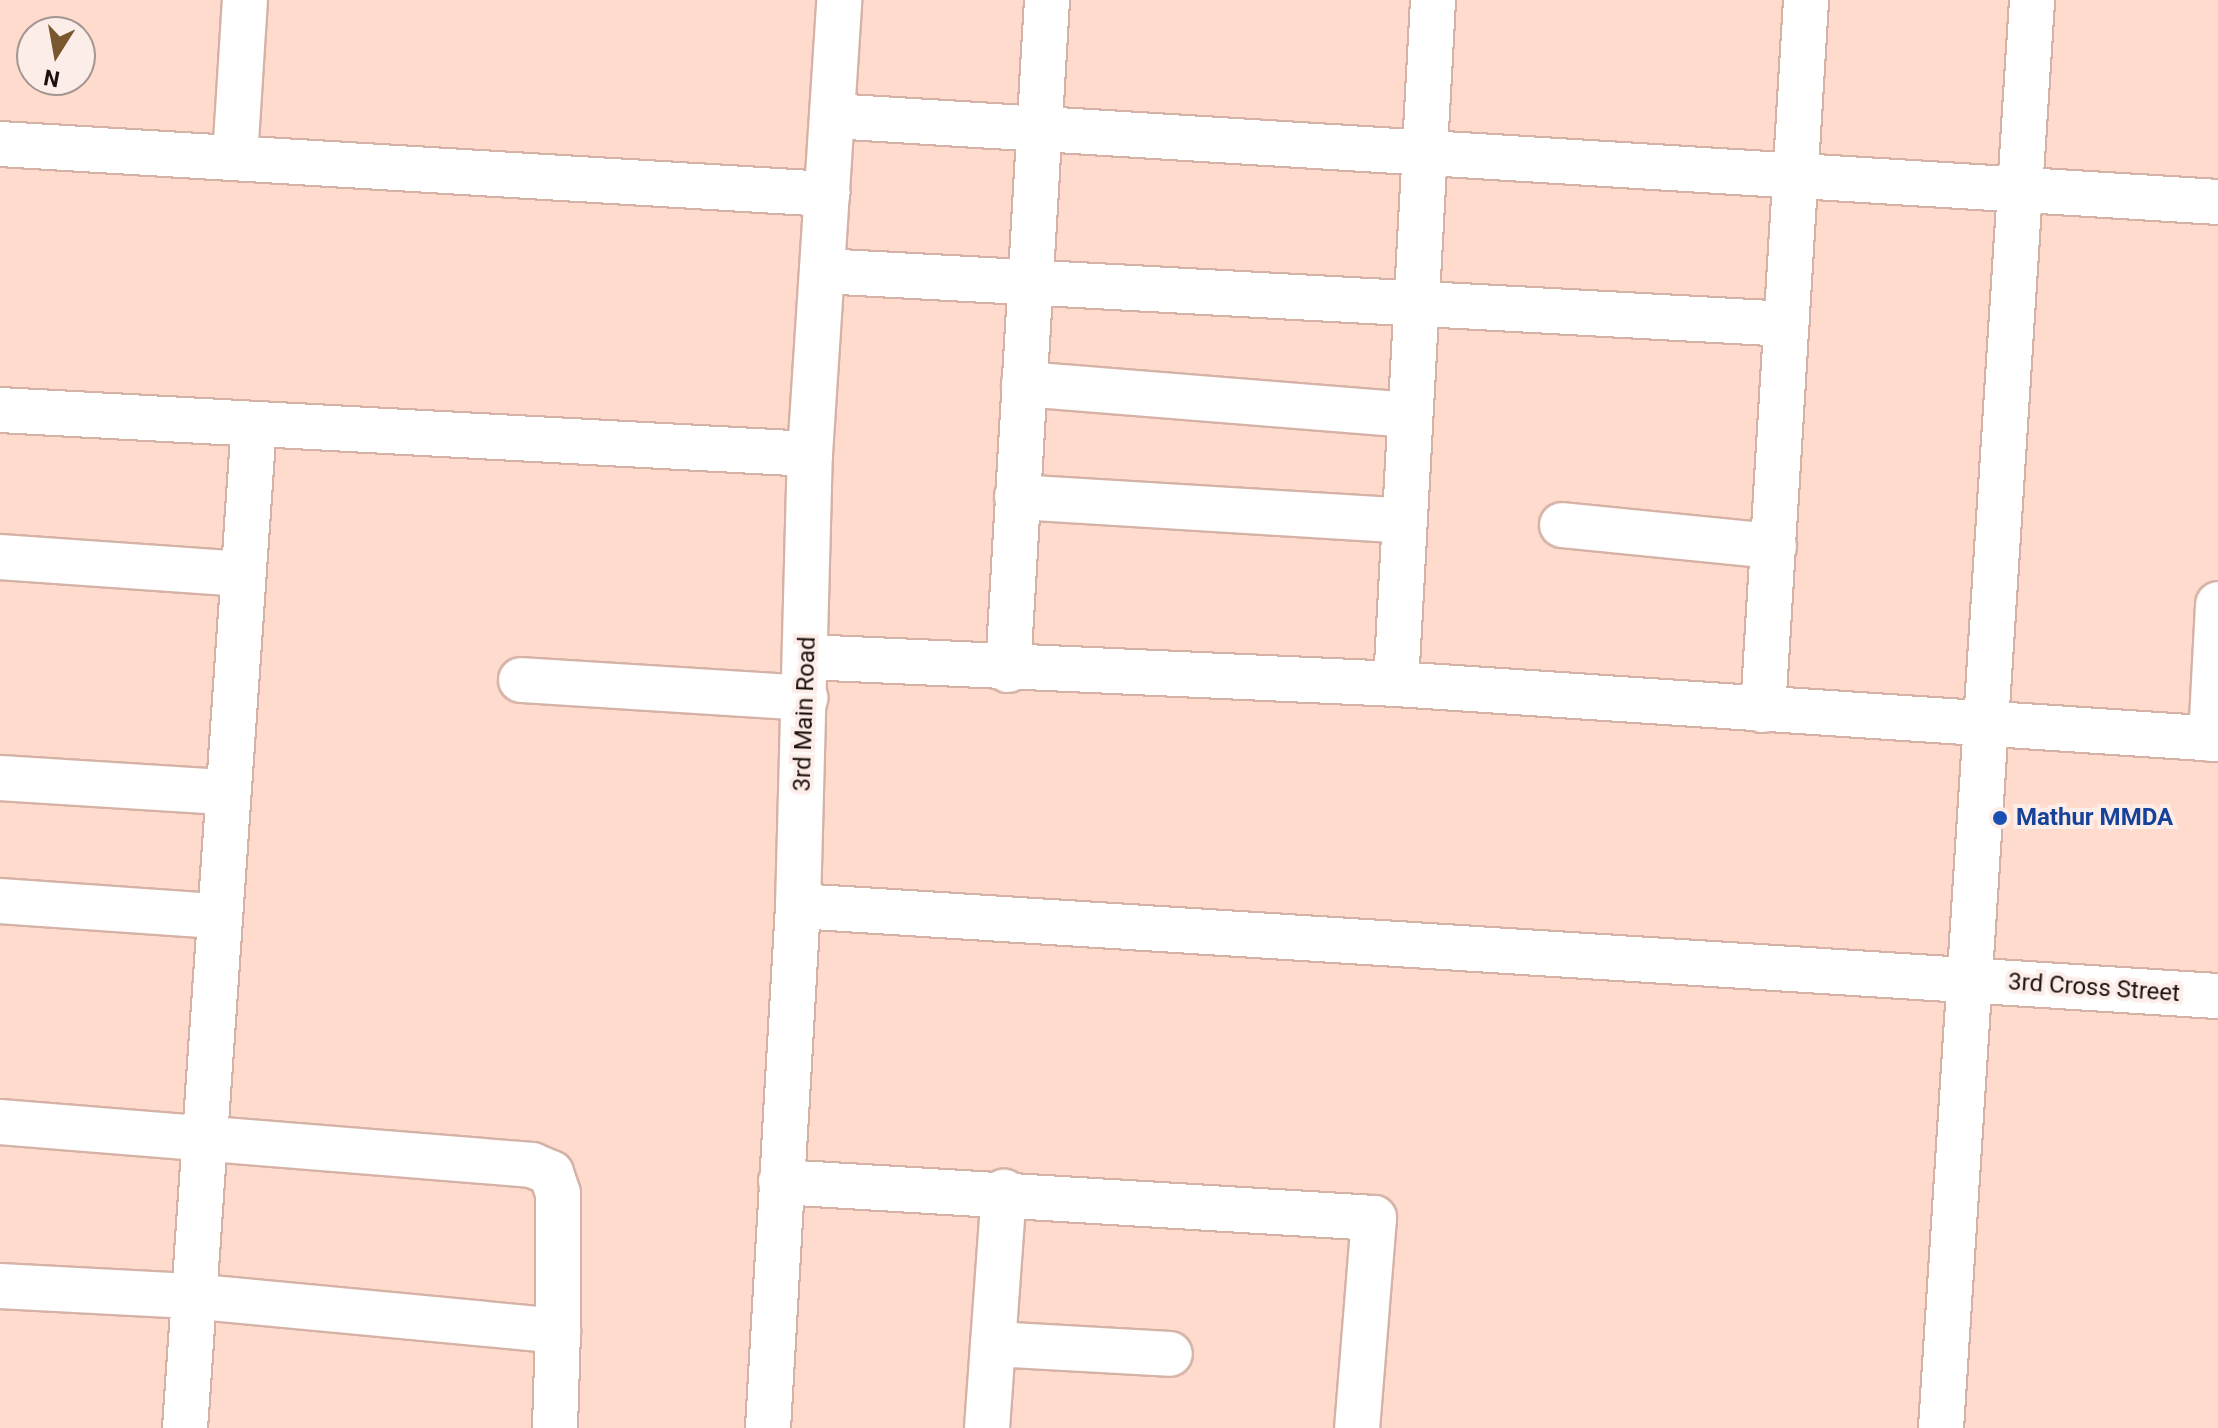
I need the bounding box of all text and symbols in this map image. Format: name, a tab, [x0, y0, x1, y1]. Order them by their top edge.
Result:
north arrow	[16, 16, 96, 96]
text: N	[42, 64, 62, 92]
street label: 3rd Main Road	[788, 636, 822, 792]
place label: Mathur MMDA	[2016, 804, 2173, 832]
marker: Mathur MMDA	[1991, 809, 2009, 827]
street label: 3rd Cross Street	[2007, 968, 2181, 1008]

